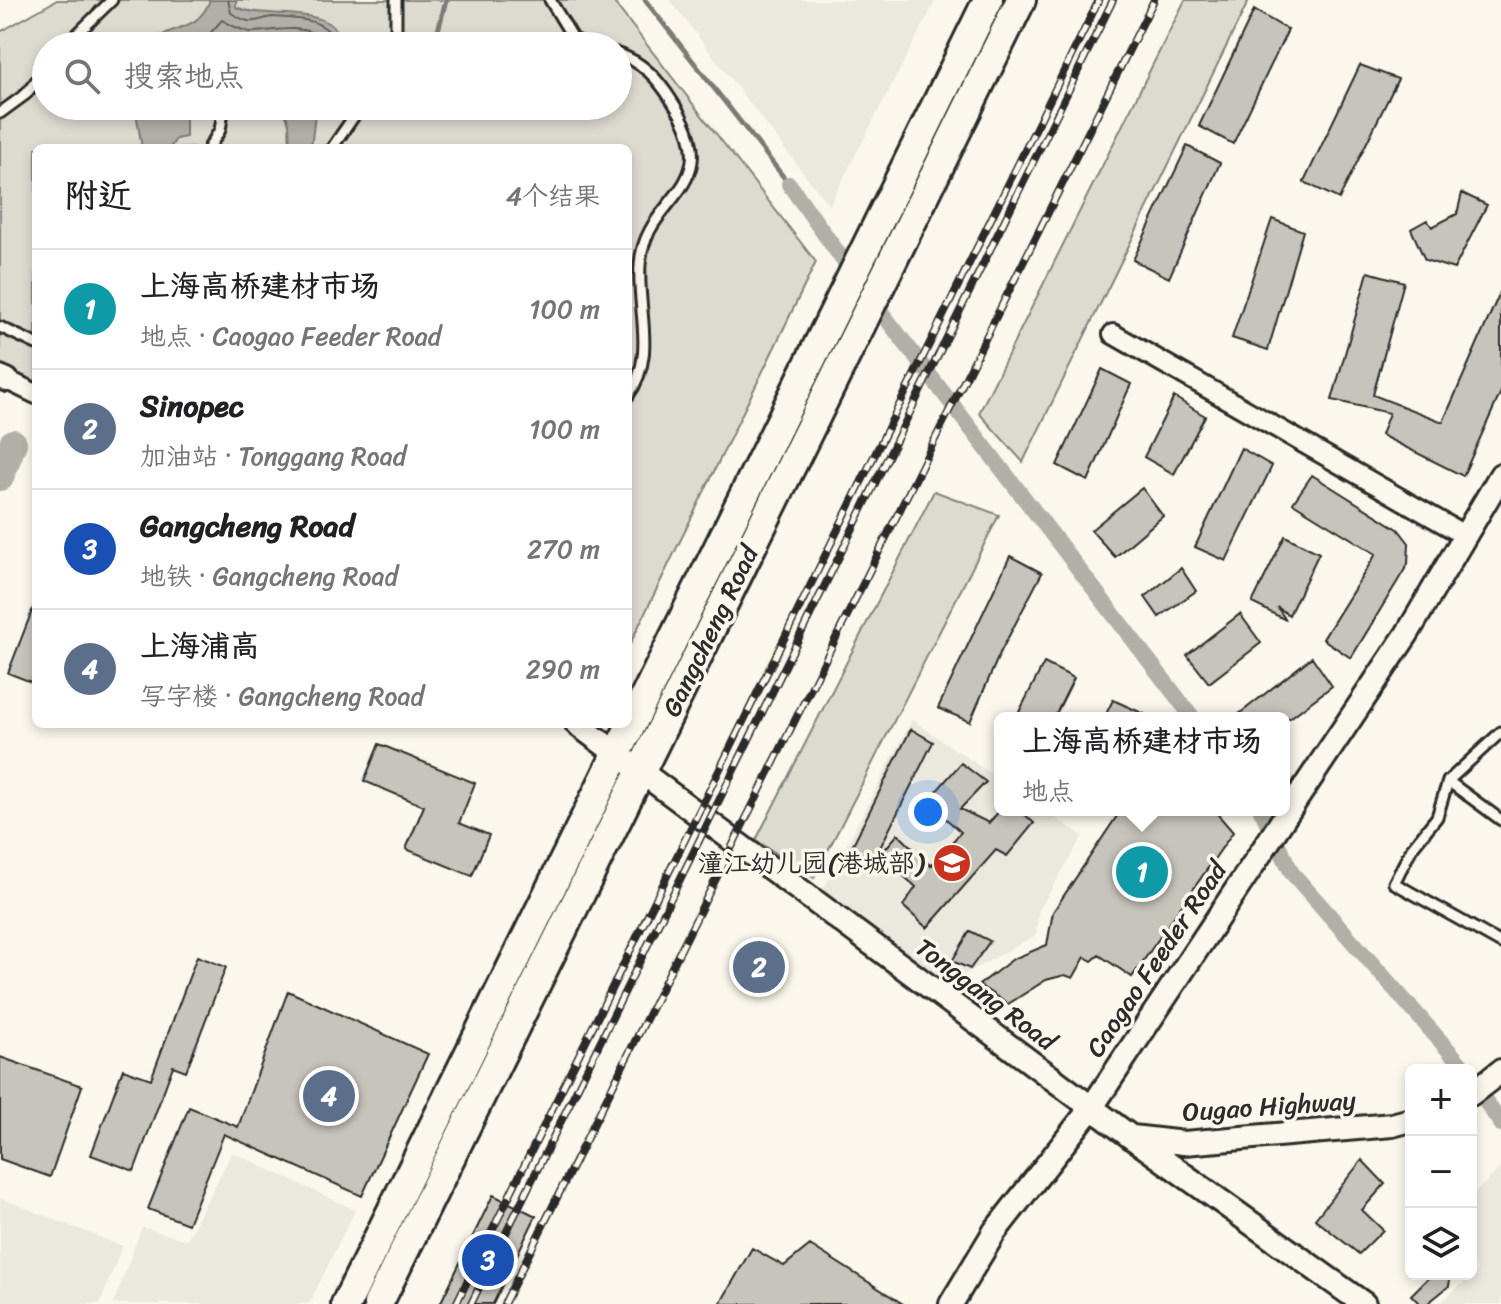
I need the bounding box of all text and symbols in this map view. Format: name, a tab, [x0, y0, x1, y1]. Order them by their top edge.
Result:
search box	[32, 32, 632, 120]
text: 搜索地点	[124, 49, 244, 103]
icon: search	[60, 54, 104, 98]
text: 附近	[64, 166, 132, 226]
text: 4个结果	[506, 173, 600, 219]
text: 上海高桥建材市场	[140, 259, 380, 313]
text: 1	[84, 286, 96, 332]
text: 100 m	[529, 286, 600, 332]
text: 地点 · Caogao Feeder Road	[140, 313, 441, 359]
text: Sinopec	[140, 379, 244, 433]
text: 2	[82, 406, 98, 452]
text: 100 m	[529, 406, 600, 452]
text: 加油站 · Tonggang Road	[140, 433, 406, 479]
text: Gangcheng Road	[140, 499, 354, 553]
text: 3	[83, 526, 97, 572]
text: 270 m	[527, 526, 600, 572]
street label: Gangcheng Road	[649, 535, 772, 725]
text: 地铁 · Gangcheng Road	[140, 553, 398, 599]
text: 上海浦高	[140, 619, 260, 673]
text: 4	[82, 646, 98, 692]
text: 290 m	[526, 646, 600, 692]
text: 写字楼 · Gangcheng Road	[140, 673, 424, 719]
popup	[994, 712, 1290, 816]
text: 上海高桥建材市场	[1022, 714, 1262, 768]
text: 地点	[1022, 768, 1074, 814]
your location	[908, 792, 948, 832]
place label: 潼江幼儿园(港城部)	[698, 840, 926, 886]
school or university icon: 潼江幼儿园(港城部)	[931, 842, 973, 884]
pin: 1	[1116, 842, 1168, 902]
street label: Caogao Feeder Road	[1073, 849, 1240, 1067]
street label: Tonggang Road	[905, 925, 1069, 1064]
pin: 2	[733, 937, 785, 997]
map controls	[1405, 1064, 1477, 1280]
button: +	[1405, 1064, 1477, 1136]
pin: 4	[303, 1066, 355, 1126]
street label: Ougao Highway	[1181, 1077, 1358, 1135]
button: −	[1405, 1136, 1477, 1208]
button: layers	[1405, 1208, 1477, 1280]
pin: 3	[462, 1230, 514, 1290]

